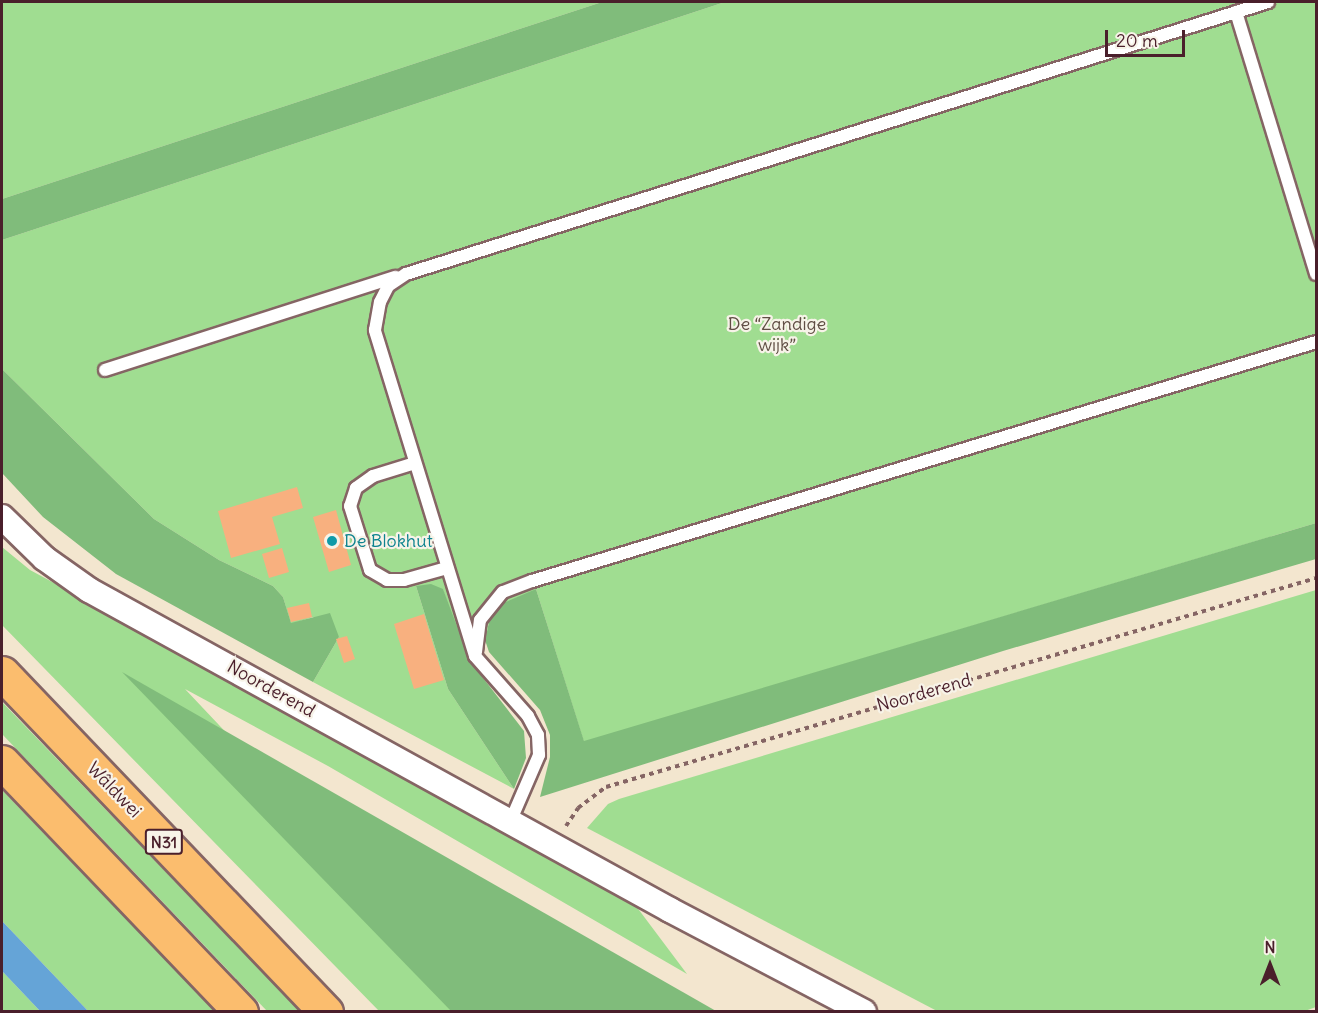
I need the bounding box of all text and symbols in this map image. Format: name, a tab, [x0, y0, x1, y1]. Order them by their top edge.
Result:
scale bar	[1108, 18, 1188, 56]
text: 20 m	[1116, 29, 1158, 52]
park label: De “Zandige wijk”	[728, 314, 826, 356]
place label: De Blokhut	[344, 530, 433, 552]
marker: De Blokhut	[325, 534, 339, 548]
street label: Noorderend	[223, 656, 319, 722]
street label: Noorderend	[874, 669, 974, 717]
street label: Wâldwei	[82, 758, 146, 822]
road number: N31	[144, 829, 184, 855]
north arrow	[1240, 935, 1300, 995]
text: N	[1264, 937, 1276, 957]

